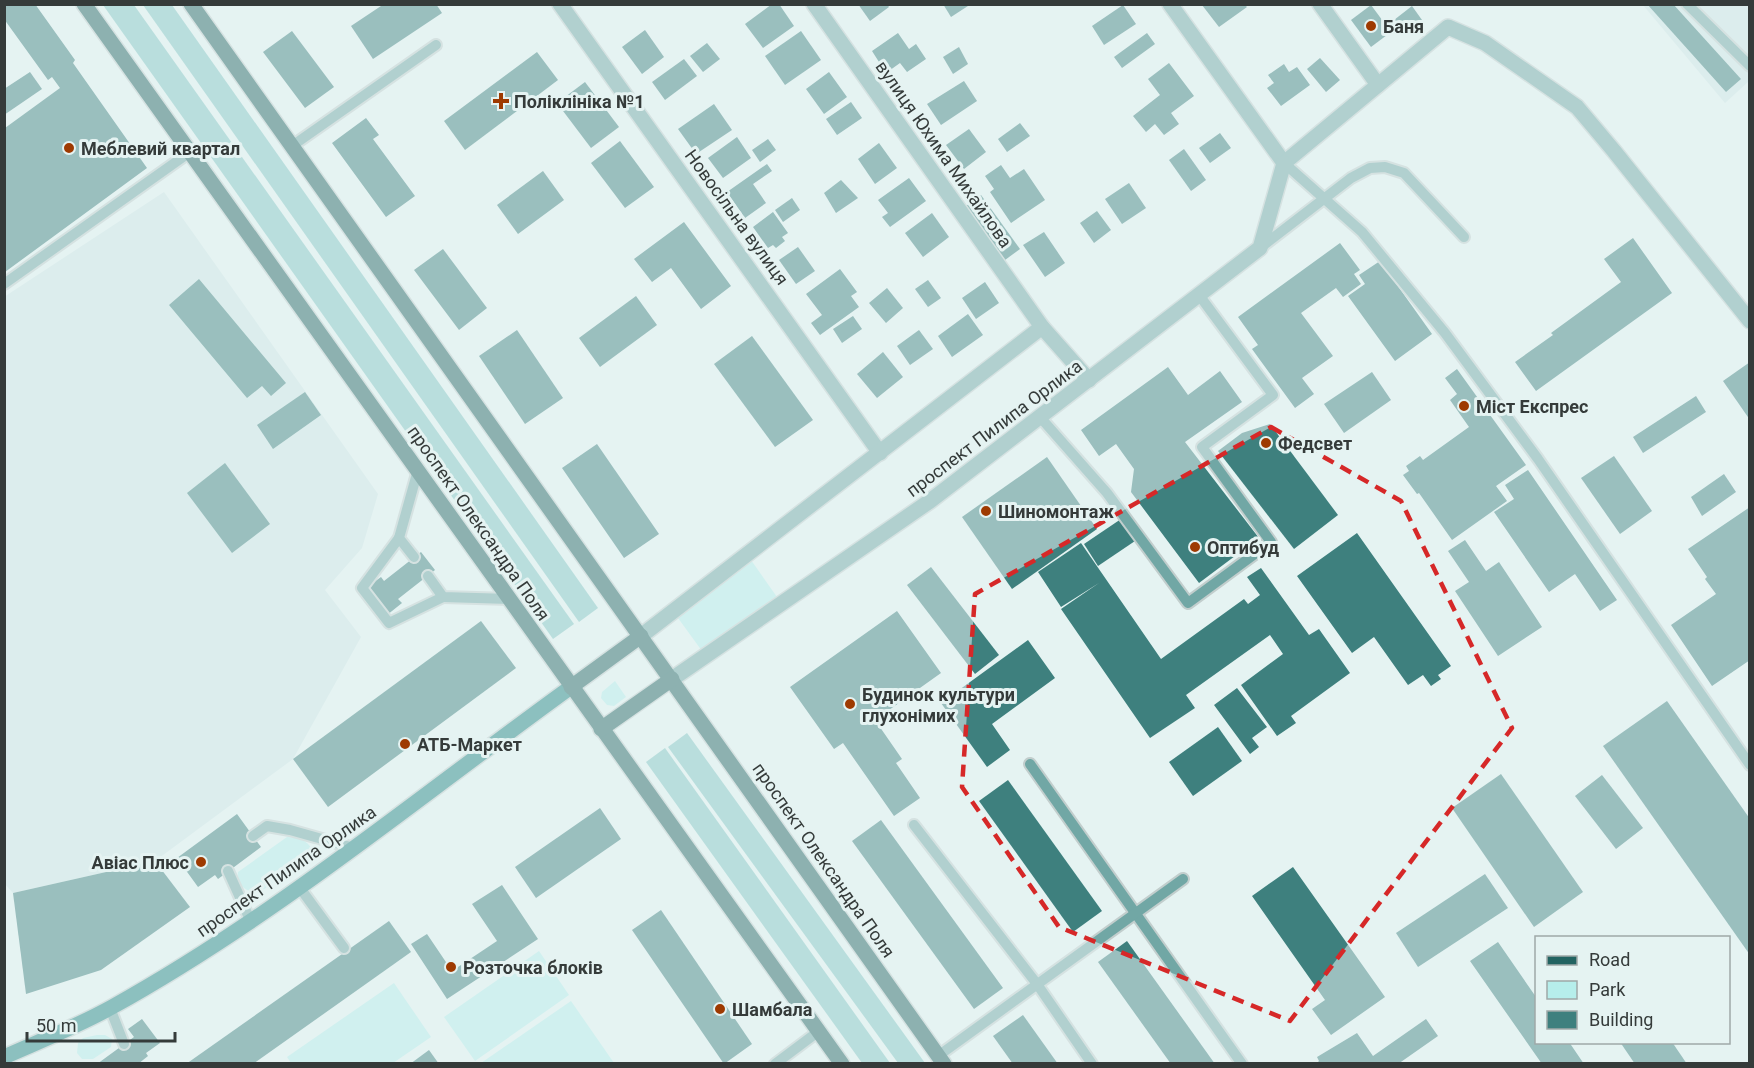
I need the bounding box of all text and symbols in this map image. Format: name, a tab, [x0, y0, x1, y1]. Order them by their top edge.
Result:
place label: Баня	[1383, 16, 1424, 37]
marker: Баня	[1364, 19, 1378, 33]
street label: вулиця Юхима Михайлова	[871, 57, 1017, 251]
place label: Поліклініка №1	[514, 91, 645, 112]
marker: Поліклініка №1	[492, 92, 510, 110]
place label: Меблевий квартал	[81, 138, 240, 159]
marker: Меблевий квартал	[62, 141, 76, 155]
street label: Новосільна вулиця	[681, 145, 793, 289]
street label: проспект Пилипа Орлика	[902, 355, 1086, 501]
place label: Міст Експрес	[1476, 396, 1588, 417]
marker: Міст Експрес	[1457, 399, 1471, 413]
street label: проспект Олександра Поля	[404, 422, 554, 624]
place label: Федсвет	[1278, 433, 1352, 454]
marker: Федсвет	[1259, 436, 1273, 450]
place label: Шиномонтаж	[998, 501, 1114, 522]
marker: Шиномонтаж	[979, 504, 993, 518]
place label: Оптибуд	[1207, 537, 1280, 558]
marker: Оптибуд	[1188, 540, 1202, 554]
place label: Будинок культури глухонімих	[862, 684, 1015, 726]
marker: Будинок культури глухонімих	[843, 697, 857, 711]
place label: АТБ-Маркет	[417, 734, 522, 755]
marker: АТБ-Маркет	[398, 737, 412, 751]
street label: проспект Олександра Поля	[749, 759, 899, 961]
street label: проспект Пилипа Орлика	[192, 801, 380, 941]
place label: Авіас Плюс	[92, 852, 189, 873]
marker: Авіас Плюс	[194, 855, 208, 869]
legend	[1535, 936, 1730, 1044]
text: Road	[1589, 949, 1630, 970]
place label: Розточка блоків	[463, 957, 603, 978]
marker: Розточка блоків	[444, 960, 458, 974]
text: Park	[1589, 979, 1626, 1000]
place label: Шамбала	[732, 999, 813, 1020]
marker: Шамбала	[713, 1002, 727, 1016]
scale bar	[27, 1005, 176, 1043]
text: Building	[1589, 1009, 1653, 1030]
text: 50 m	[36, 1015, 76, 1036]

